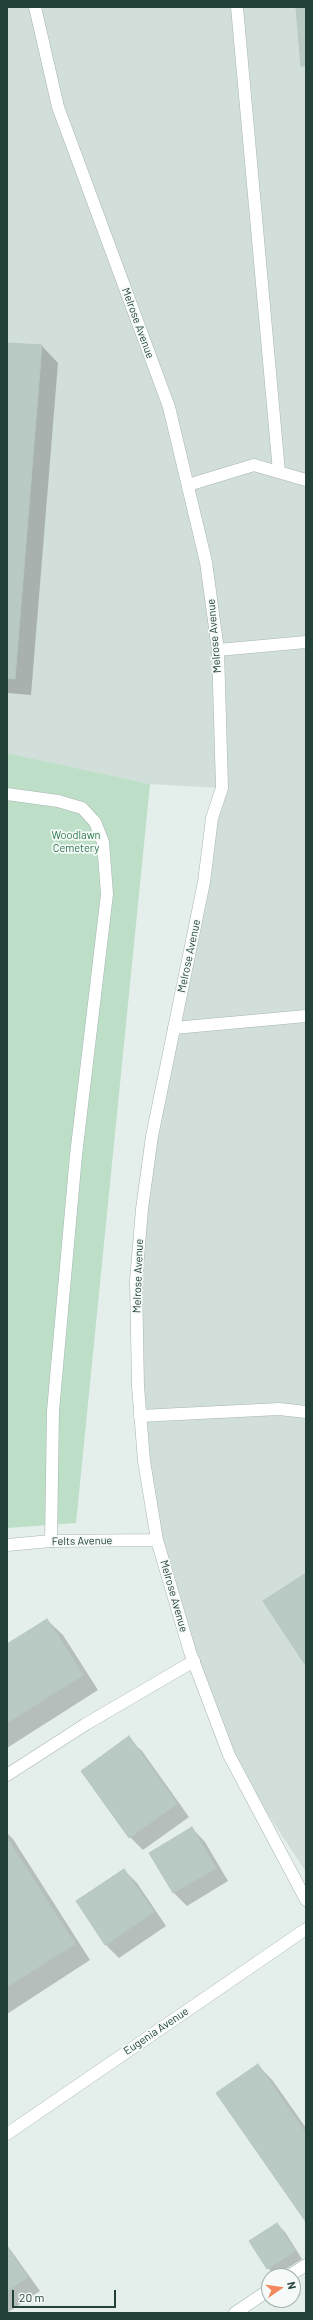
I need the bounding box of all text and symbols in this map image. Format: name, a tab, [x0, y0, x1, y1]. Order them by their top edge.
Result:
street label: Melrose Avenue	[119, 286, 157, 360]
street label: Melrose Avenue	[204, 598, 224, 674]
park label: Woodlawn Cemetery	[51, 828, 101, 854]
street label: Melrose Avenue	[175, 918, 203, 994]
street label: Melrose Avenue	[130, 1239, 146, 1313]
street label: Felts Avenue	[52, 1534, 112, 1548]
street label: Melrose Avenue	[157, 1558, 191, 1634]
street label: Eugenia Avenue	[121, 2004, 191, 2058]
north arrow	[261, 2268, 301, 2308]
text: N	[285, 2280, 299, 2290]
scale bar	[14, 2282, 118, 2308]
text: 20 m	[19, 2290, 45, 2304]

